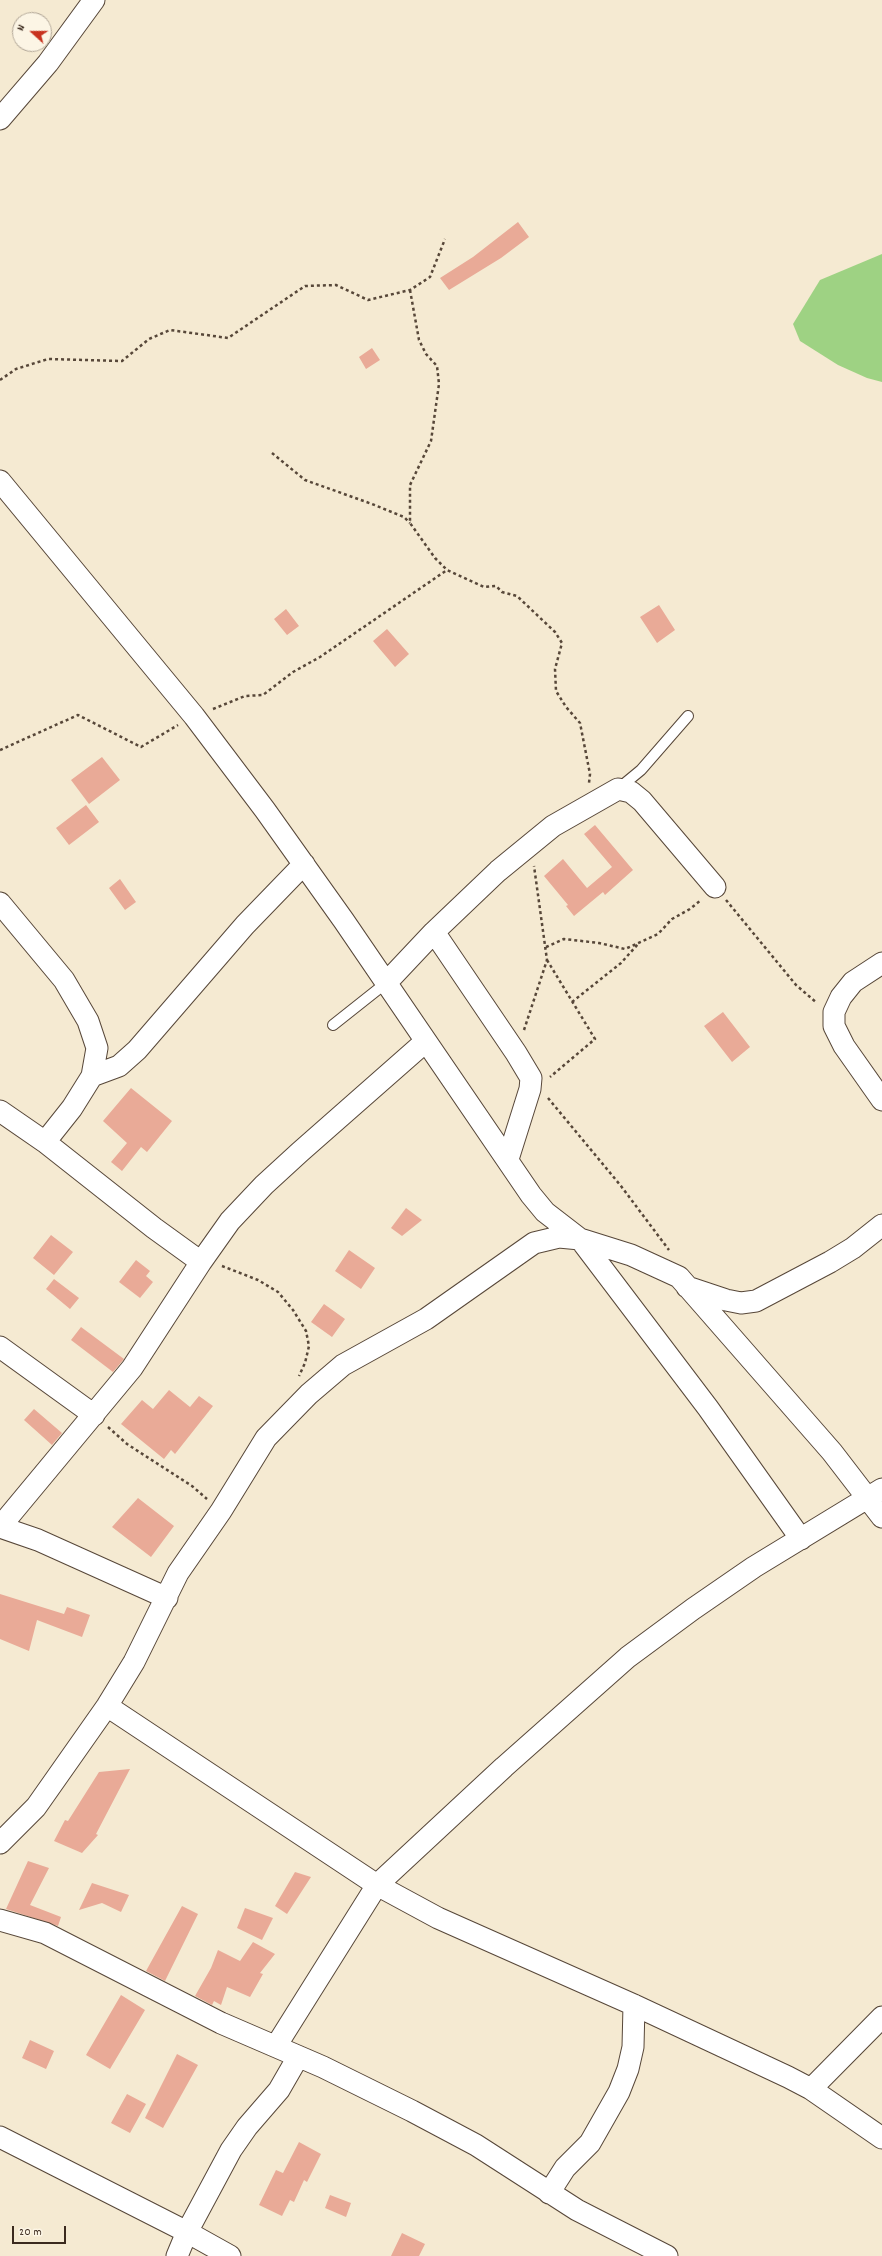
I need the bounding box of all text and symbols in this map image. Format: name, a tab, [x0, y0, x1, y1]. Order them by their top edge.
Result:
north arrow	[12, 12, 52, 52]
text: N	[13, 23, 30, 33]
scale bar	[14, 2218, 68, 2244]
text: 20 m	[19, 2224, 42, 2241]

